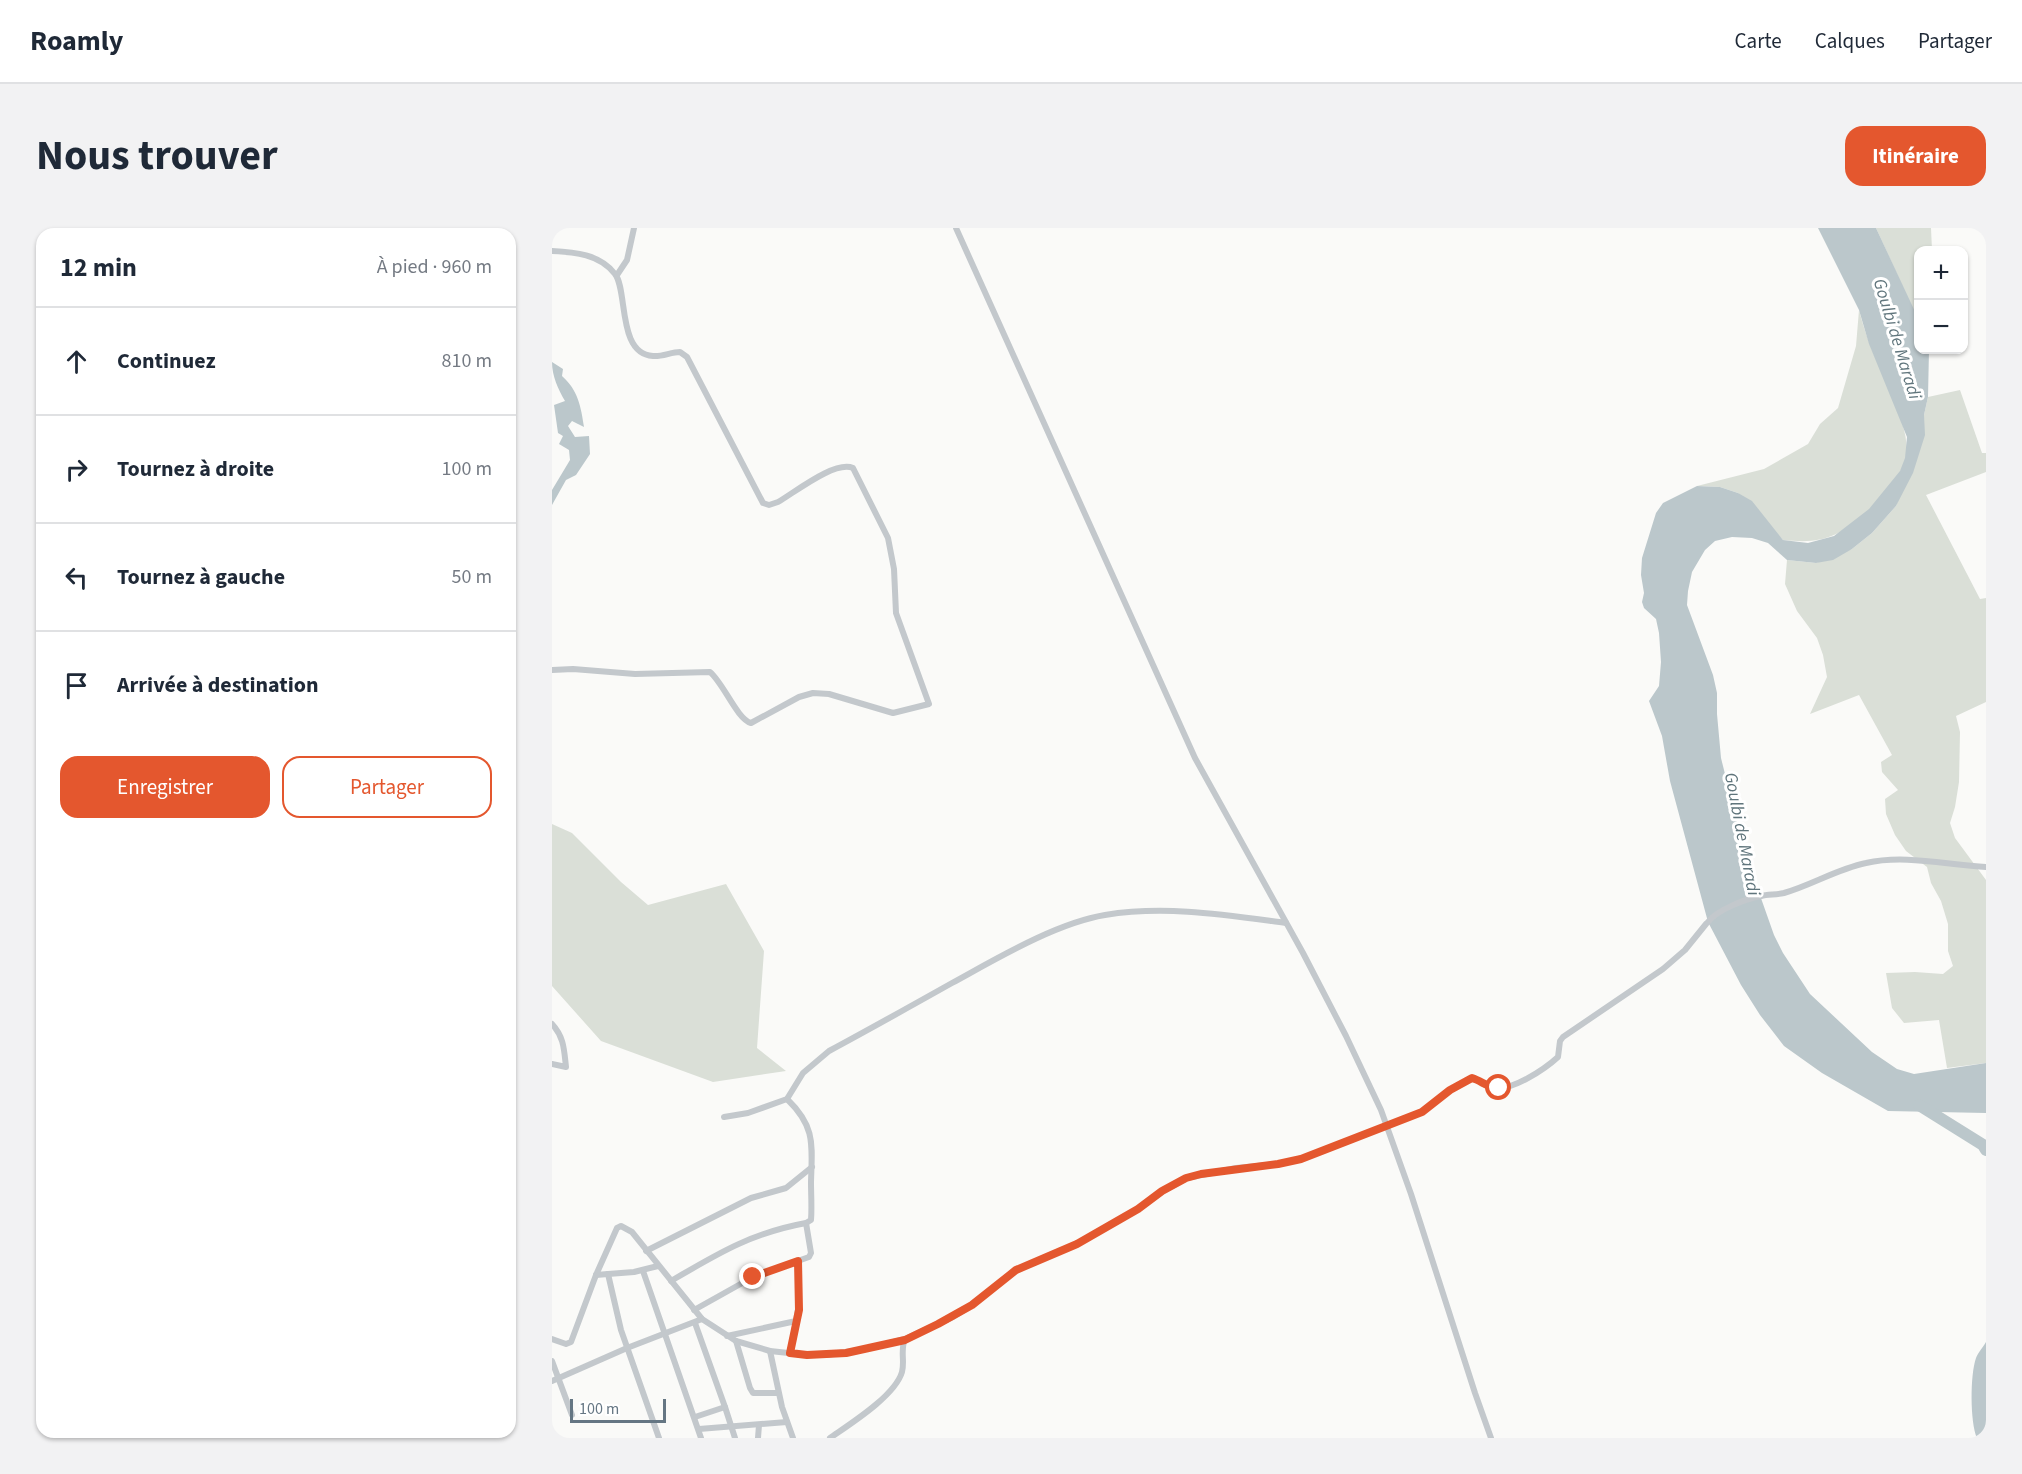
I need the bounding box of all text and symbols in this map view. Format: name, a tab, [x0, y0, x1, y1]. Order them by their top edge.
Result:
text: Roamly	[30, 21, 123, 61]
text: Carte	[1735, 26, 1782, 56]
text: Calques	[1815, 26, 1885, 56]
text: Partager	[1918, 26, 1992, 56]
text: Nous trouver	[36, 126, 278, 186]
button: Itinéraire	[1845, 126, 1986, 186]
map controls	[1914, 246, 1968, 354]
button: +	[1914, 246, 1968, 300]
text: 12 min	[60, 249, 137, 286]
text: À pied · 960 m	[377, 253, 492, 281]
water label: Goulbi de Maradi	[1867, 276, 1927, 403]
button: −	[1914, 300, 1968, 354]
icon: ahead	[60, 345, 93, 378]
text: Continuez	[117, 345, 216, 377]
text: 810 m	[442, 347, 492, 375]
icon: right	[60, 453, 93, 486]
text: Tournez à droite	[117, 453, 274, 485]
text: 100 m	[442, 455, 492, 483]
icon: left	[60, 561, 93, 594]
text: Tournez à gauche	[117, 561, 285, 593]
text: 50 m	[452, 563, 492, 591]
icon: arrive	[60, 669, 93, 702]
text: Arrivée à destination	[117, 669, 319, 701]
button: Enregistrer	[60, 756, 270, 818]
button: Partager	[282, 756, 492, 818]
water label: Goulbi de Maradi	[1718, 770, 1766, 898]
route start	[1485, 1074, 1511, 1100]
route end	[739, 1263, 765, 1289]
scale bar	[570, 1396, 666, 1424]
text: 100 m	[579, 1398, 619, 1420]

